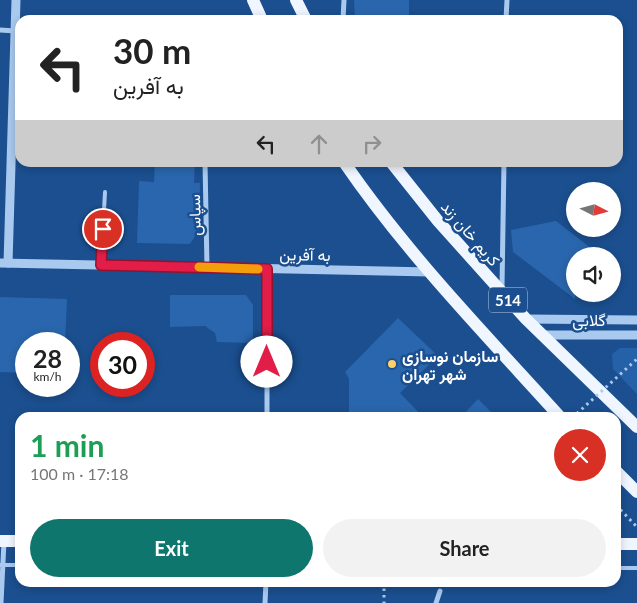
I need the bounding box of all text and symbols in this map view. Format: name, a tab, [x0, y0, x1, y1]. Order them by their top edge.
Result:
text: 30 m	[113, 29, 191, 71]
icon: left	[30, 35, 95, 100]
text: به آفرین	[113, 72, 184, 99]
icon: left	[252, 130, 280, 158]
icon: ahead	[305, 130, 333, 158]
icon: right	[358, 130, 386, 158]
north arrow	[566, 182, 621, 238]
map controls	[566, 182, 621, 302]
street label: سپاس	[184, 194, 207, 236]
street label: کریم خان زند	[436, 197, 504, 271]
pin	[82, 208, 124, 250]
icon: arrive	[89, 215, 117, 243]
street label: به آفرین	[279, 244, 331, 266]
button: sound	[566, 247, 621, 302]
road number: 514	[489, 288, 527, 312]
street label: گلابی	[572, 310, 606, 331]
speed limit sign: 30	[90, 332, 155, 397]
position arrow	[240, 335, 292, 387]
text: 28	[33, 343, 62, 373]
place label: سازمان نوسازی شهر تهران	[402, 346, 499, 385]
marker: سازمان نوسازی شهر تهران	[386, 358, 398, 370]
text: km/h	[33, 369, 62, 384]
text: 1 min	[30, 427, 104, 463]
button: close	[554, 429, 606, 481]
text: 100 m · 17:18	[30, 464, 129, 483]
button: Exit	[30, 519, 313, 577]
button: Share	[323, 519, 606, 577]

